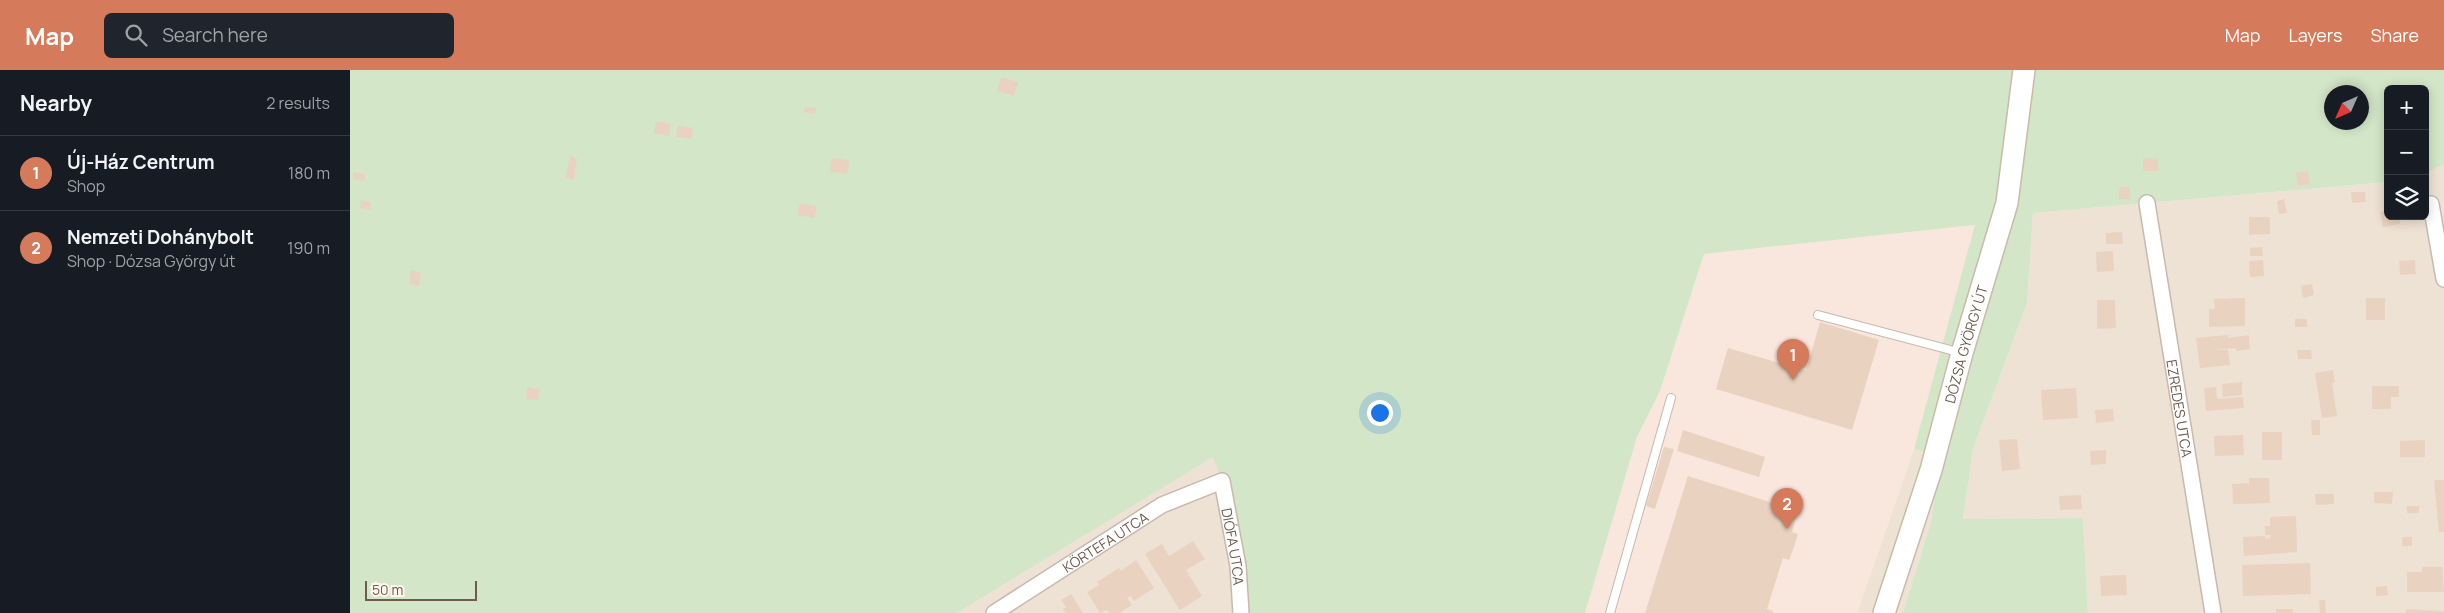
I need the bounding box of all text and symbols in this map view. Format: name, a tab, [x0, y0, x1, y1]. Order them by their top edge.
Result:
search box	[104, 13, 454, 58]
text: Map	[25, 19, 74, 52]
icon: search	[122, 21, 150, 49]
text: Search here	[162, 22, 268, 48]
text: Map	[2225, 23, 2260, 47]
text: Layers	[2288, 23, 2342, 47]
text: Share	[2370, 23, 2419, 47]
north arrow	[2324, 85, 2369, 130]
map controls	[2384, 85, 2429, 220]
button: +	[2384, 85, 2429, 130]
text: Nearby	[20, 89, 92, 117]
text: 2 results	[266, 92, 330, 114]
button: −	[2384, 130, 2429, 175]
text: Új-Ház Centrum	[67, 149, 215, 175]
text: 1	[32, 162, 40, 184]
text: 180 m	[288, 162, 330, 184]
text: Shop	[67, 175, 105, 197]
button: layers	[2384, 175, 2429, 220]
text: Nemzeti Dohánybolt	[67, 224, 254, 250]
text: 2	[31, 237, 41, 259]
text: 190 m	[287, 237, 330, 259]
text: Shop · Dózsa György út	[67, 250, 236, 272]
street label: DÓZSA GYÖRGY ÚT	[1940, 282, 1991, 405]
pin: 1	[1777, 339, 1809, 380]
street label: EZREDES UTCA	[2163, 358, 2197, 459]
your location	[1367, 400, 1393, 426]
pin: 2	[1771, 488, 1803, 529]
street label: DIÓFA UTCA	[1218, 506, 1249, 586]
street label: KÖRTEFA UTCA	[1058, 507, 1152, 576]
scale bar	[365, 578, 478, 601]
text: 50 m	[372, 580, 403, 599]

